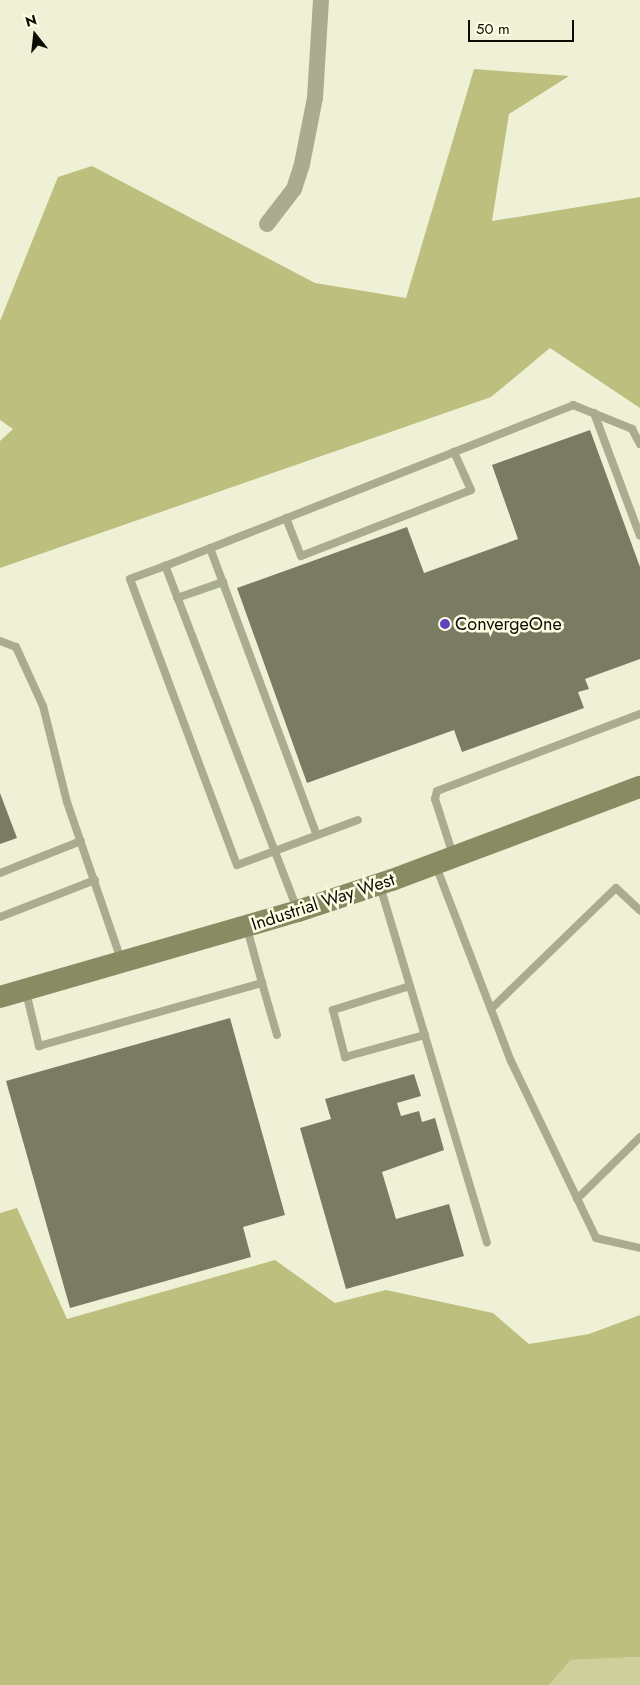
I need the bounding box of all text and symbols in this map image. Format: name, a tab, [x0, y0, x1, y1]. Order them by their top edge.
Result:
text: N	[23, 9, 39, 32]
north arrow	[10, 10, 60, 60]
scale bar	[470, 10, 576, 42]
text: 50 m	[476, 18, 510, 40]
place label: ConvergeOne	[455, 613, 562, 635]
marker: ConvergeOne	[439, 618, 451, 630]
street label: Industrial Way West	[249, 869, 397, 935]

